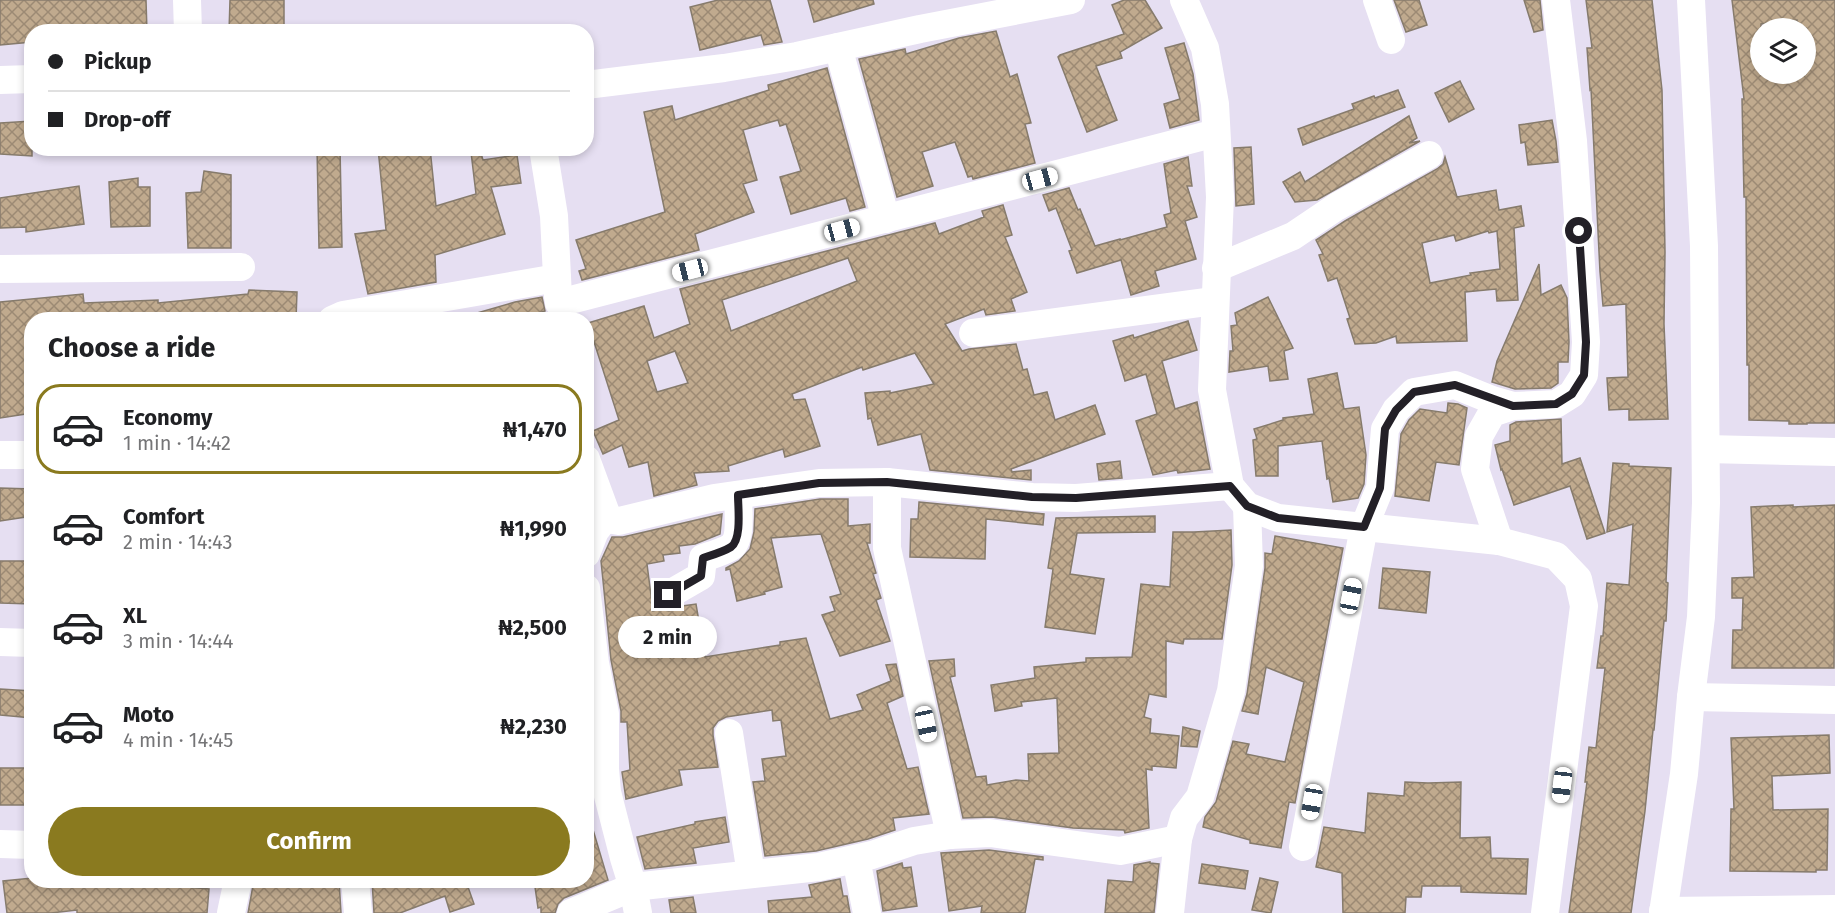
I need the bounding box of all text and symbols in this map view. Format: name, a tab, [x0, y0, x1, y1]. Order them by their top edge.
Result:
map controls	[1750, 18, 1816, 84]
button: layers	[1750, 18, 1816, 84]
text: Pickup	[84, 48, 152, 75]
text: Drop-off	[84, 106, 170, 133]
car	[1020, 166, 1060, 192]
car	[822, 217, 862, 243]
route start	[1565, 217, 1592, 244]
car	[670, 257, 710, 283]
text: Choose a ride	[48, 332, 215, 364]
icon: car	[51, 402, 105, 456]
text: Economy	[123, 404, 212, 431]
text: ₦1,470	[503, 416, 567, 443]
text: 1 min · 14:42	[123, 431, 231, 455]
icon: car	[51, 501, 105, 555]
text: Comfort	[123, 503, 204, 530]
text: ₦1,990	[500, 515, 567, 542]
text: 2 min · 14:43	[123, 530, 232, 554]
car	[1339, 577, 1363, 615]
route end	[654, 581, 681, 608]
icon: car	[51, 600, 105, 654]
text: XL	[123, 602, 147, 629]
text: ₦2,500	[498, 614, 567, 641]
callout: 2 min	[618, 616, 718, 658]
text: 2 min	[643, 625, 692, 649]
text: 3 min · 14:44	[123, 629, 233, 653]
icon: car	[51, 699, 105, 753]
text: Moto	[123, 701, 174, 728]
car	[913, 705, 939, 743]
text: ₦2,230	[500, 713, 567, 740]
text: 4 min · 14:45	[123, 728, 233, 752]
car	[1551, 766, 1573, 804]
car	[1300, 783, 1324, 821]
button: Confirm	[48, 807, 570, 876]

